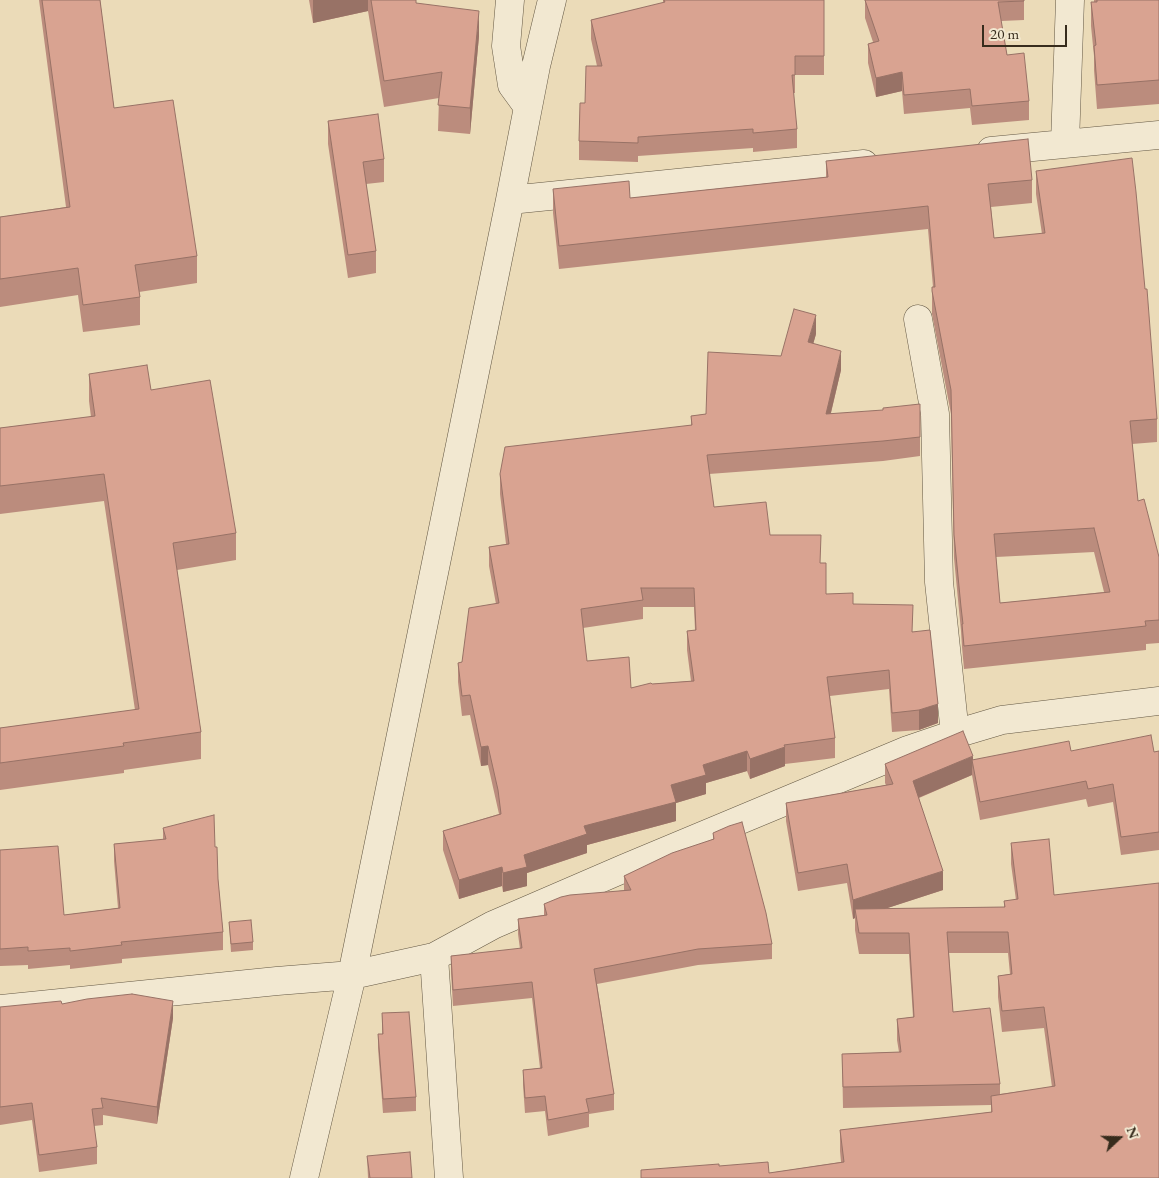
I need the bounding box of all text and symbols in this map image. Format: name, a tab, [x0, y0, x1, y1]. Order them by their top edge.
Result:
scale bar	[984, 15, 1069, 47]
text: 20 m	[990, 24, 1019, 43]
north arrow	[1094, 1113, 1144, 1163]
text: N	[1123, 1124, 1143, 1141]

